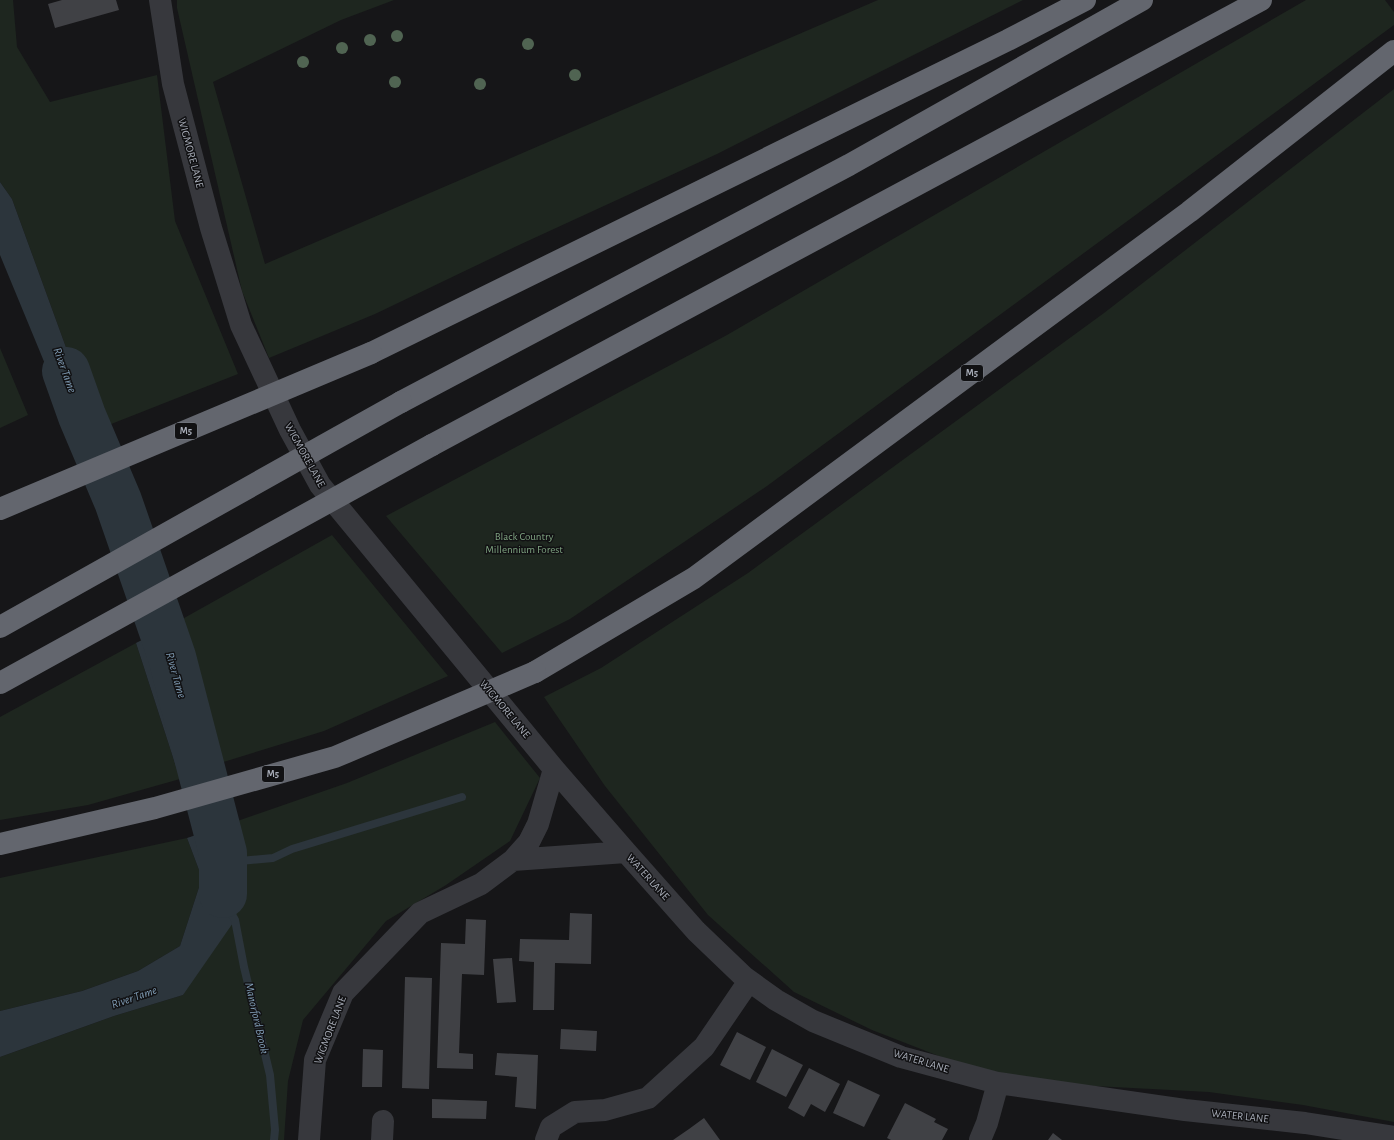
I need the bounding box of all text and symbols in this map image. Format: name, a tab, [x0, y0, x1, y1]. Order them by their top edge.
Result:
street label: WIGMORE LANE	[176, 117, 206, 190]
water label: River Tame	[51, 346, 79, 395]
road number: M5	[961, 365, 983, 381]
street label: WIGMORE LANE	[283, 421, 328, 490]
road number: M5	[175, 423, 197, 439]
park label: Black Country Millennium Forest	[485, 531, 563, 555]
water label: River Tame	[164, 651, 188, 700]
street label: WIGMORE LANE	[478, 678, 533, 741]
road number: M5	[262, 766, 284, 782]
street label: WATER LANE	[625, 852, 672, 903]
water label: Manorford Brook	[243, 981, 271, 1055]
water label: River Tame	[110, 984, 159, 1010]
street label: WIGMORE LANE	[312, 994, 348, 1065]
street label: WATER LANE	[892, 1047, 951, 1075]
street label: WATER LANE	[1211, 1108, 1270, 1125]

